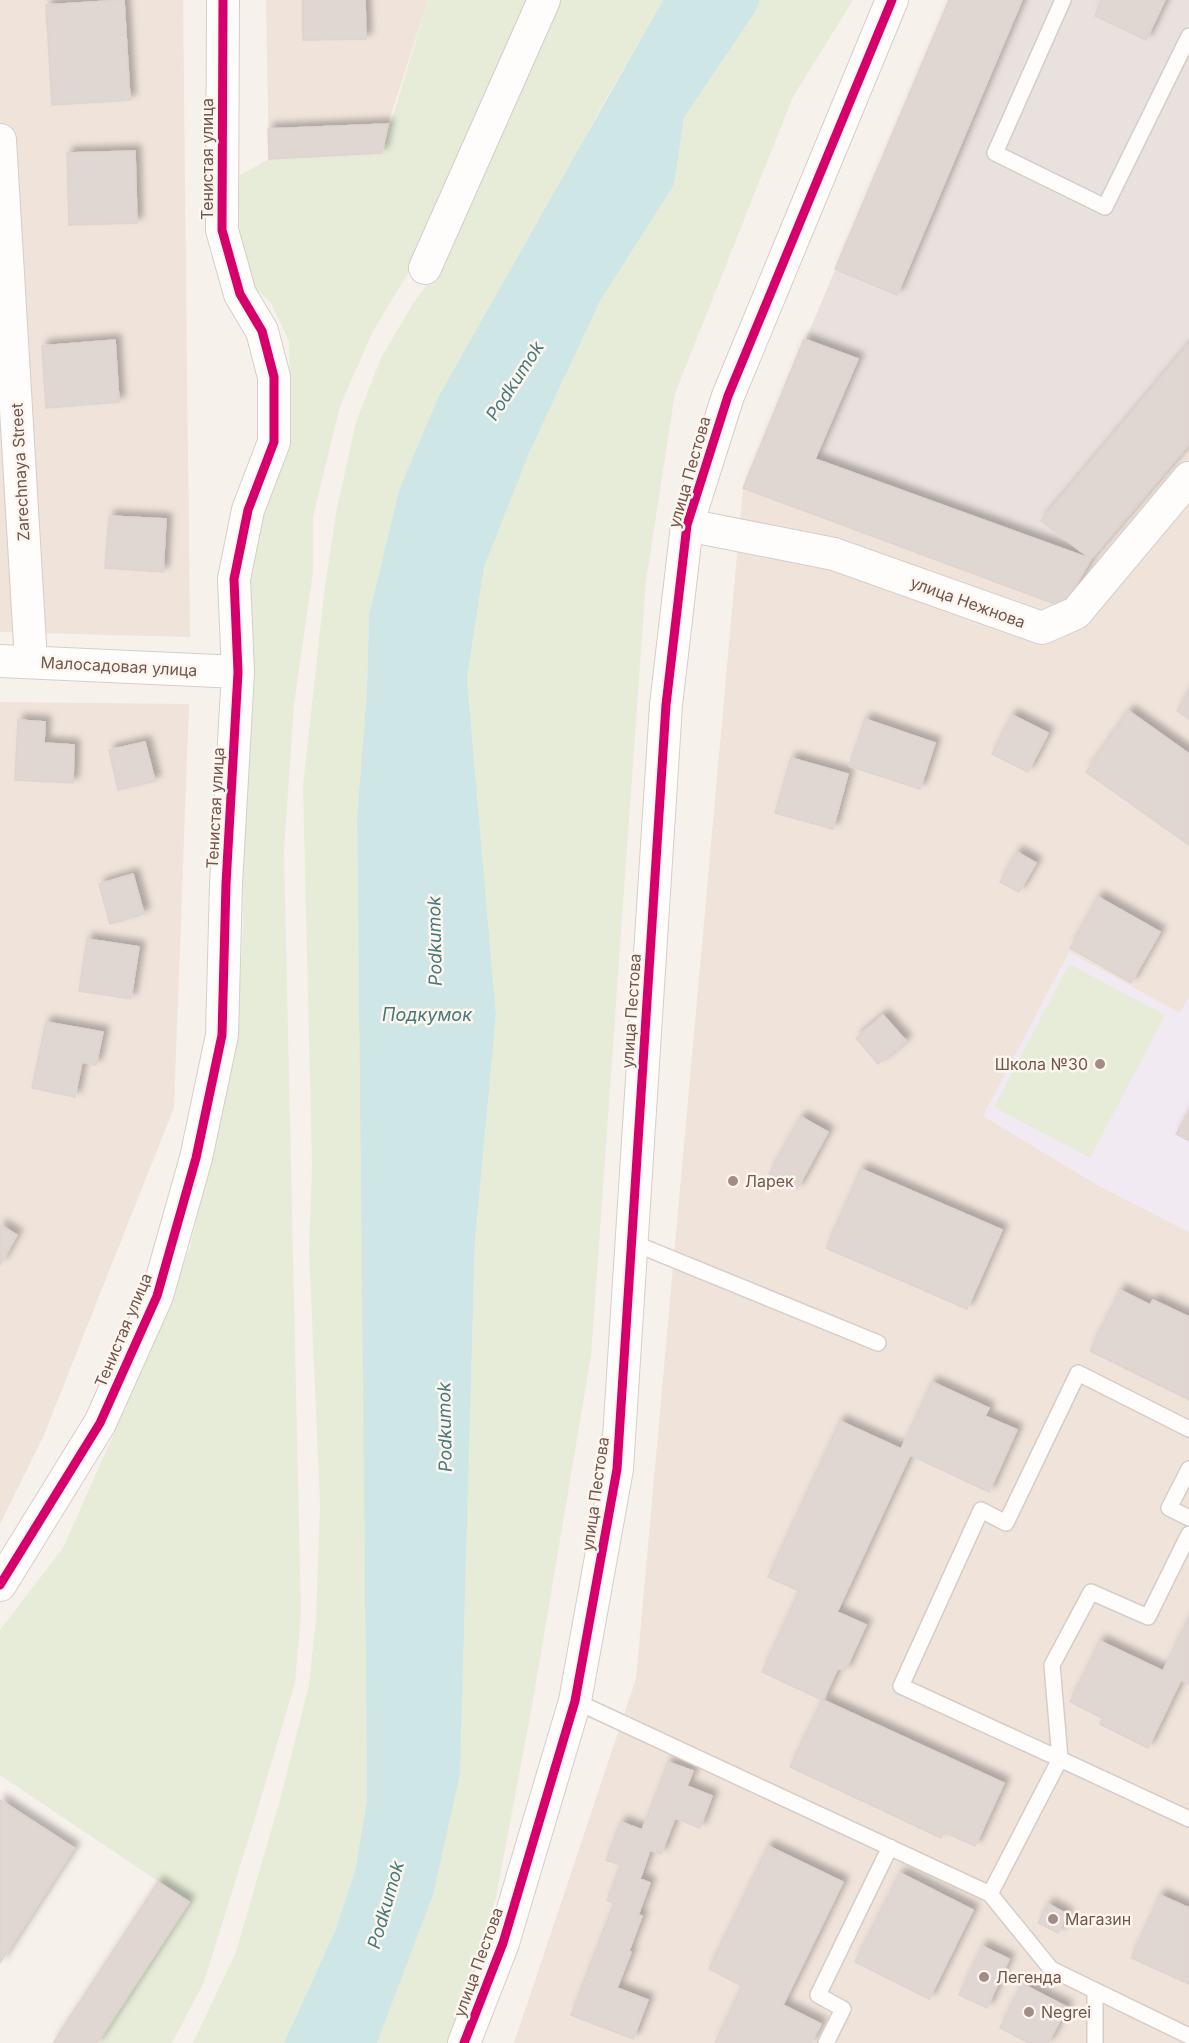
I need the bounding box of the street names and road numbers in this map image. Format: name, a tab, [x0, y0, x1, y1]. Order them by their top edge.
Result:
street label: Тенистая улица	[197, 98, 217, 220]
street label: Zarechnaya Street	[6, 402, 34, 542]
street label: улица Пестова	[664, 414, 714, 530]
street label: улица Нежнова	[908, 572, 1028, 632]
street label: Малосадовая улица	[40, 652, 198, 680]
street label: Тенистая улица	[202, 747, 228, 869]
street label: улица Пестова	[617, 953, 645, 1069]
street label: Тенистая улица	[90, 1270, 156, 1390]
street label: улица Пестова	[577, 1436, 613, 1552]
street label: улица Пестова	[449, 1904, 507, 2020]

